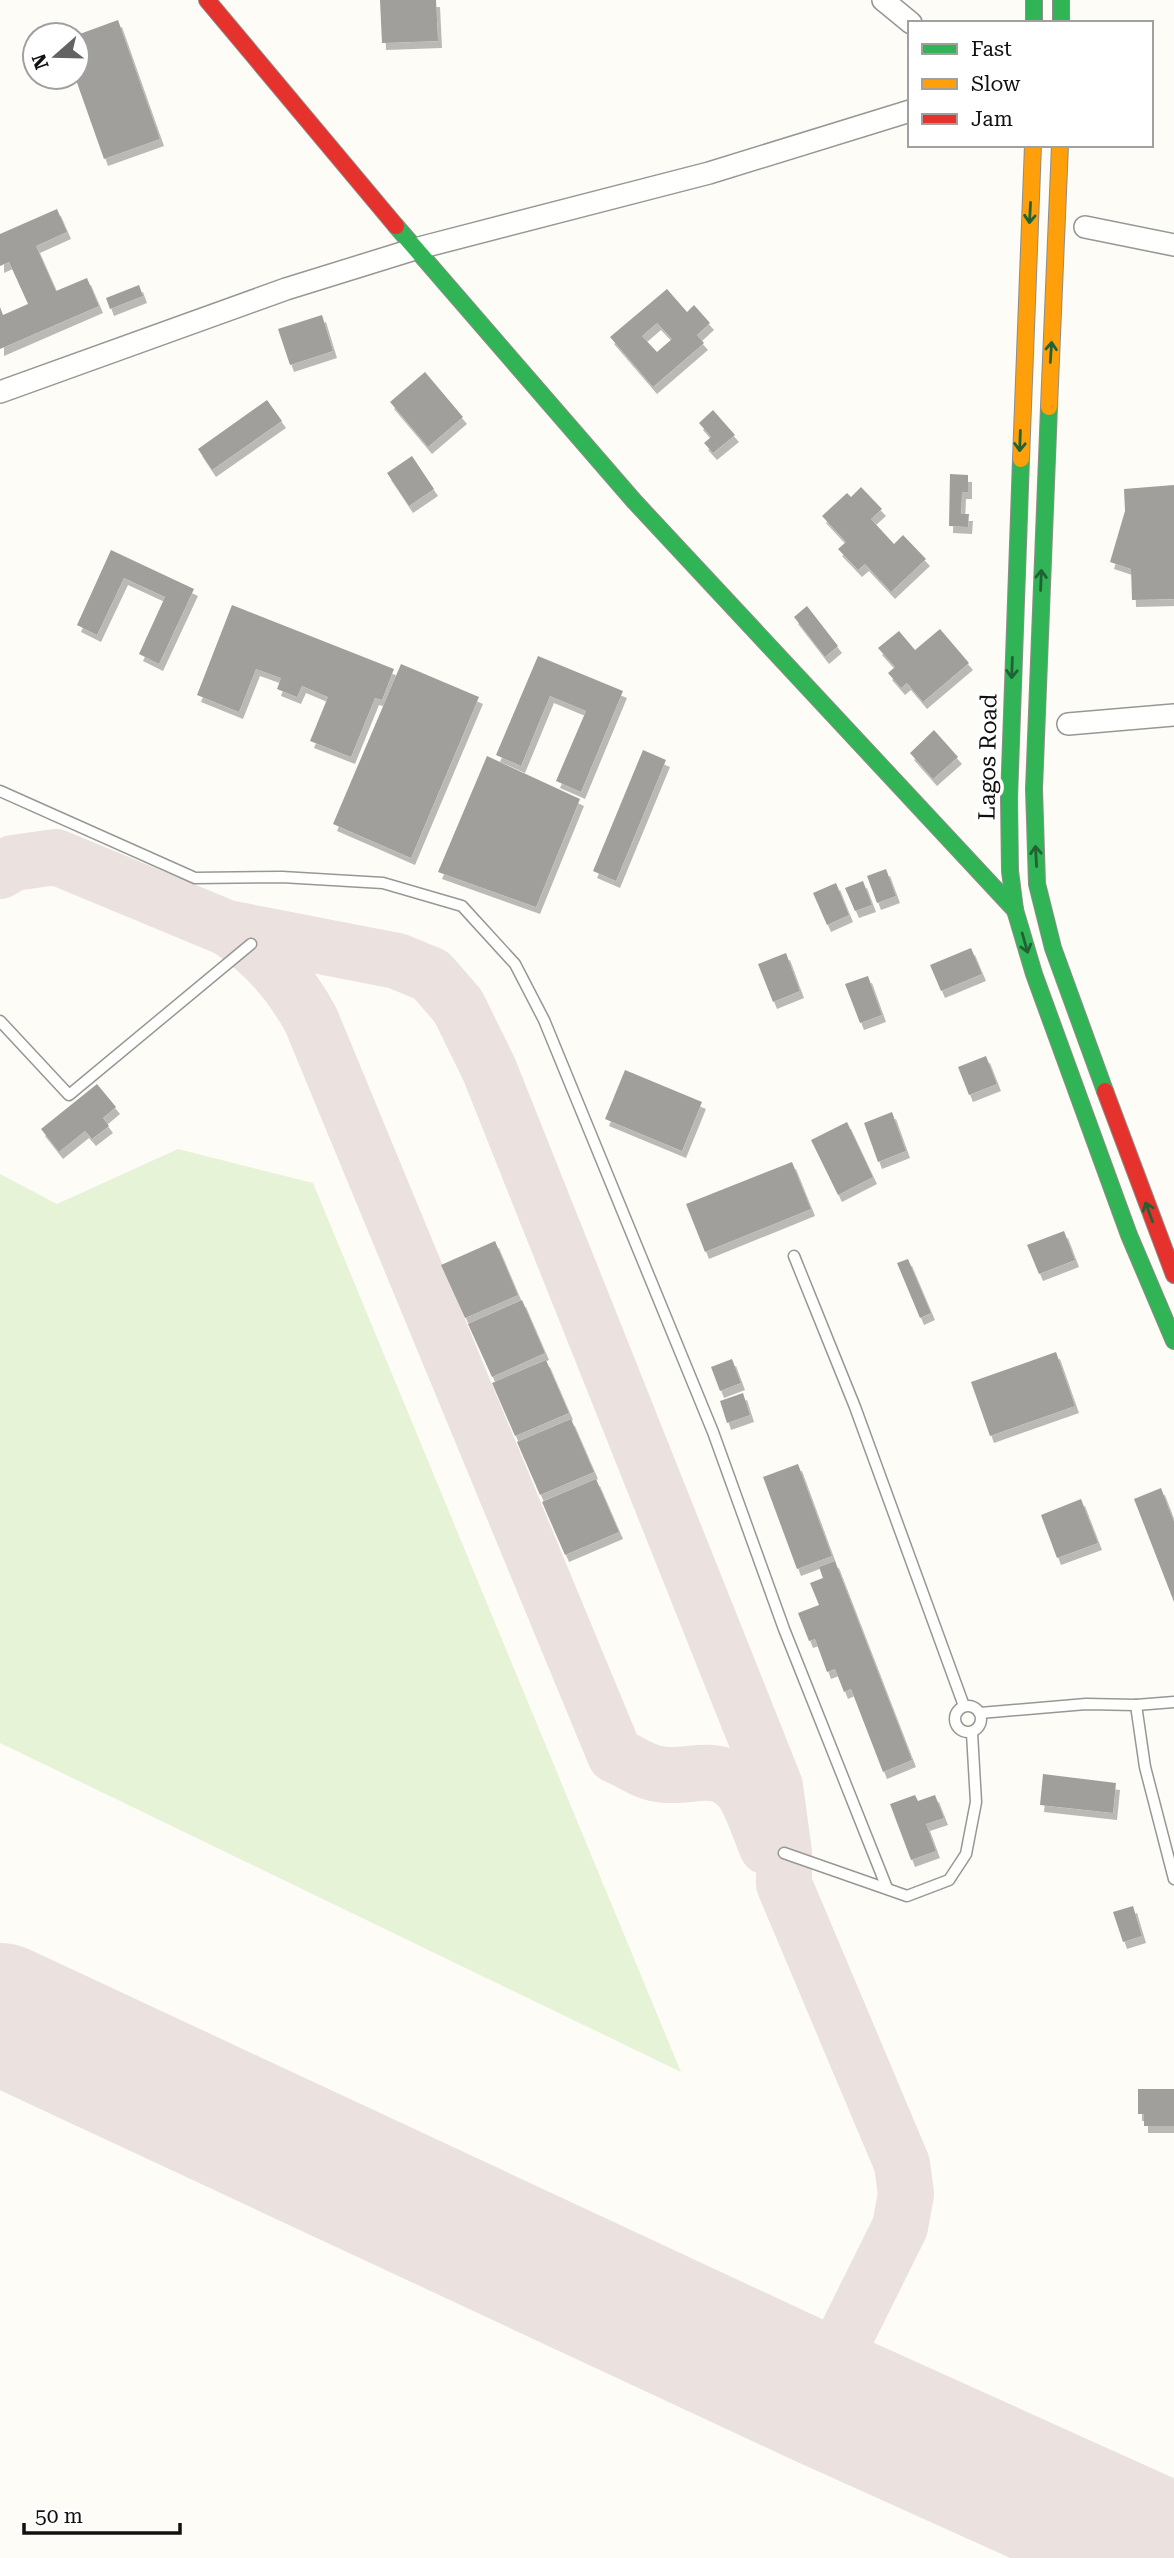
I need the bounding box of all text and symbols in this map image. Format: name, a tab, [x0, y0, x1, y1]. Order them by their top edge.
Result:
north arrow	[21, 21, 91, 91]
legend	[908, 21, 1153, 147]
text: Fast	[971, 37, 1012, 61]
text: N	[27, 50, 54, 72]
text: Slow	[971, 72, 1021, 96]
text: Jam	[971, 107, 1013, 131]
one-way arrow	[1023, 202, 1036, 225]
one-way arrow	[1045, 341, 1058, 364]
one-way arrow	[1013, 429, 1027, 452]
one-way arrow	[1035, 568, 1048, 591]
one-way arrow	[1006, 656, 1019, 679]
street label: Lagos Road	[973, 693, 1003, 821]
one-way arrow	[1029, 845, 1042, 868]
one-way arrow	[1019, 932, 1032, 954]
one-way arrow	[1142, 1201, 1154, 1223]
scale bar	[24, 2492, 180, 2536]
text: 50 m	[35, 2504, 83, 2528]

